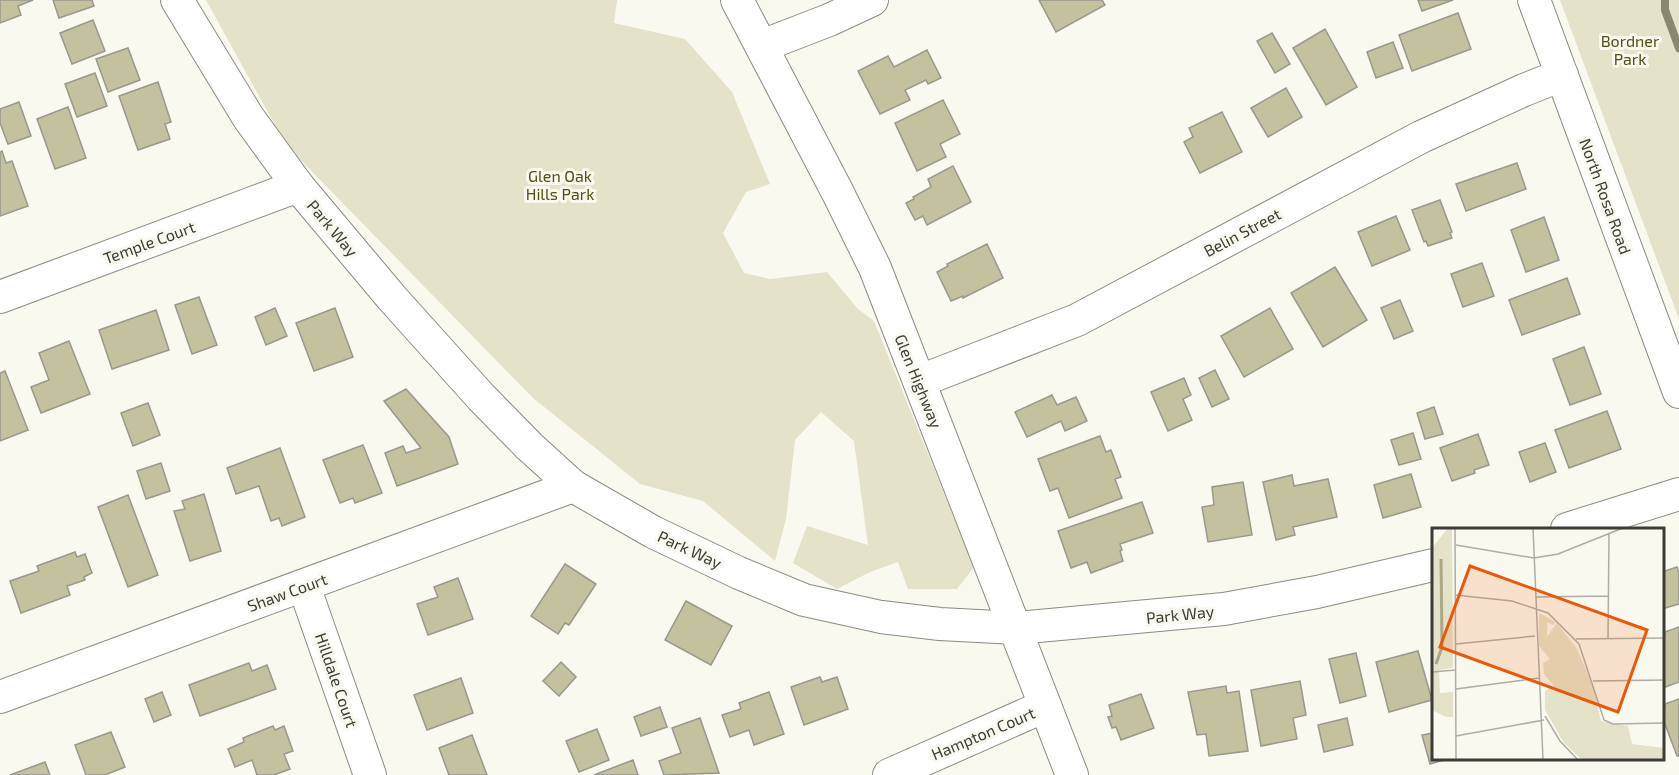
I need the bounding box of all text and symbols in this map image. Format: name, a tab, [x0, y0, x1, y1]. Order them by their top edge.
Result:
park label: Bordner Park	[1601, 31, 1660, 68]
street label: North Rosa Road	[1576, 135, 1636, 257]
park label: Glen Oak Hills Park	[526, 166, 594, 203]
street label: Park Way	[304, 196, 363, 261]
street label: Belin Street	[1200, 204, 1284, 260]
street label: Temple Court	[101, 217, 197, 267]
street label: Glen Highway	[892, 331, 947, 431]
street label: Park Way	[655, 526, 725, 572]
inset map	[1432, 528, 1664, 760]
street label: Shaw Court	[245, 569, 329, 615]
street label: Park Way	[1145, 601, 1215, 627]
street label: Hilldale Court	[312, 630, 362, 730]
street label: Hampton Court	[928, 703, 1038, 763]

